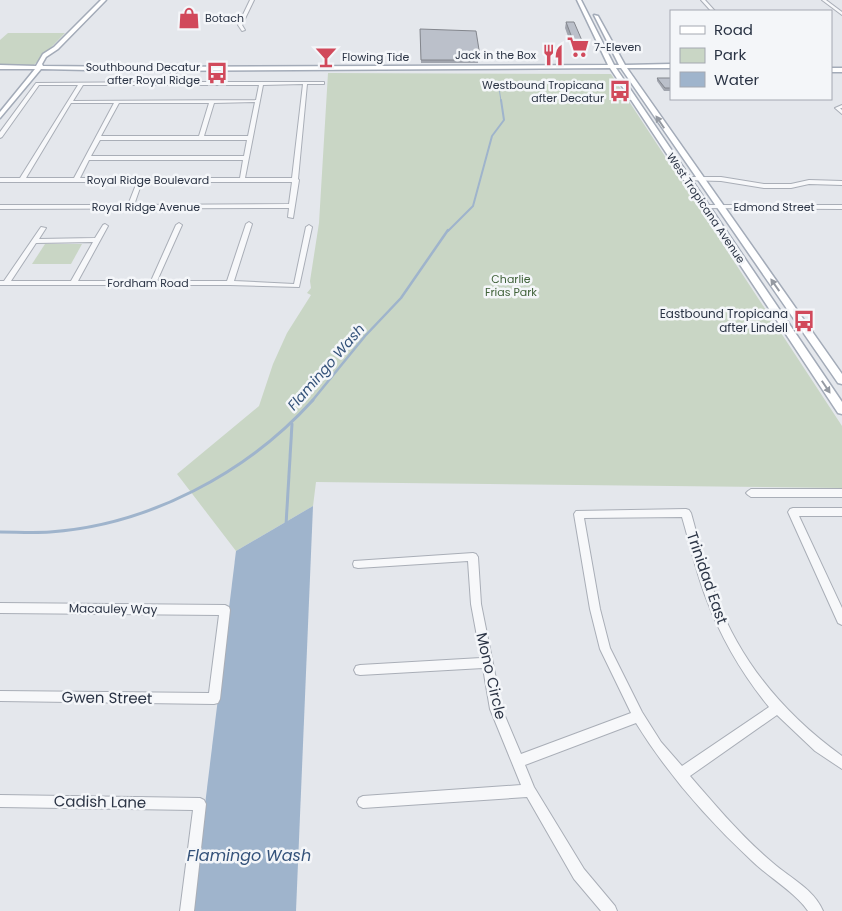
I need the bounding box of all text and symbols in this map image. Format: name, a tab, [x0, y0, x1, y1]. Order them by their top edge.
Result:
shop icon: Botach	[176, 5, 202, 31]
place label: Botach	[205, 10, 244, 26]
legend	[670, 10, 832, 100]
text: Road	[714, 19, 753, 40]
supermarket icon: 7-Eleven	[565, 34, 591, 60]
place label: 7-Eleven	[594, 39, 641, 55]
restaurant icon: Jack in the Box	[540, 42, 566, 68]
bar icon: Flowing Tide	[313, 44, 339, 70]
text: Park	[714, 44, 746, 65]
place label: Jack in the Box	[455, 47, 537, 63]
place label: Flowing Tide	[342, 49, 410, 65]
place label: Southbound Decatur after Royal Ridge	[86, 59, 200, 88]
bus stop icon: Southbound Decatur after Royal Ridge	[204, 60, 230, 86]
text: Water	[714, 69, 760, 90]
place label: Westbound Tropicana after Decatur	[482, 77, 604, 106]
bus stop icon: Westbound Tropicana after Decatur	[607, 78, 633, 104]
one-way arrow	[655, 115, 665, 128]
street label: West Tropicana Avenue	[663, 150, 749, 267]
street label: Royal Ridge Boulevard	[87, 172, 209, 188]
street label: Royal Ridge Avenue	[92, 199, 200, 215]
street label: Edmond Street	[733, 199, 815, 215]
park label: Charlie Frias Park	[485, 271, 537, 300]
street label: Fordham Road	[107, 275, 189, 291]
one-way arrow	[770, 278, 780, 292]
place label: Eastbound Tropicana after Lindell	[660, 305, 788, 336]
bus stop icon: Eastbound Tropicana after Lindell	[791, 308, 817, 334]
water label: Flamingo Wash	[283, 319, 369, 415]
one-way arrow	[822, 381, 831, 394]
street label: Trinidad East	[682, 529, 733, 627]
street label: Macauley Way	[69, 599, 158, 618]
street label: Mono Circle	[471, 630, 512, 721]
street label: Gwen Street	[61, 686, 153, 709]
street label: Cadish Lane	[54, 790, 146, 813]
water label: Flamingo Wash	[187, 844, 311, 867]

